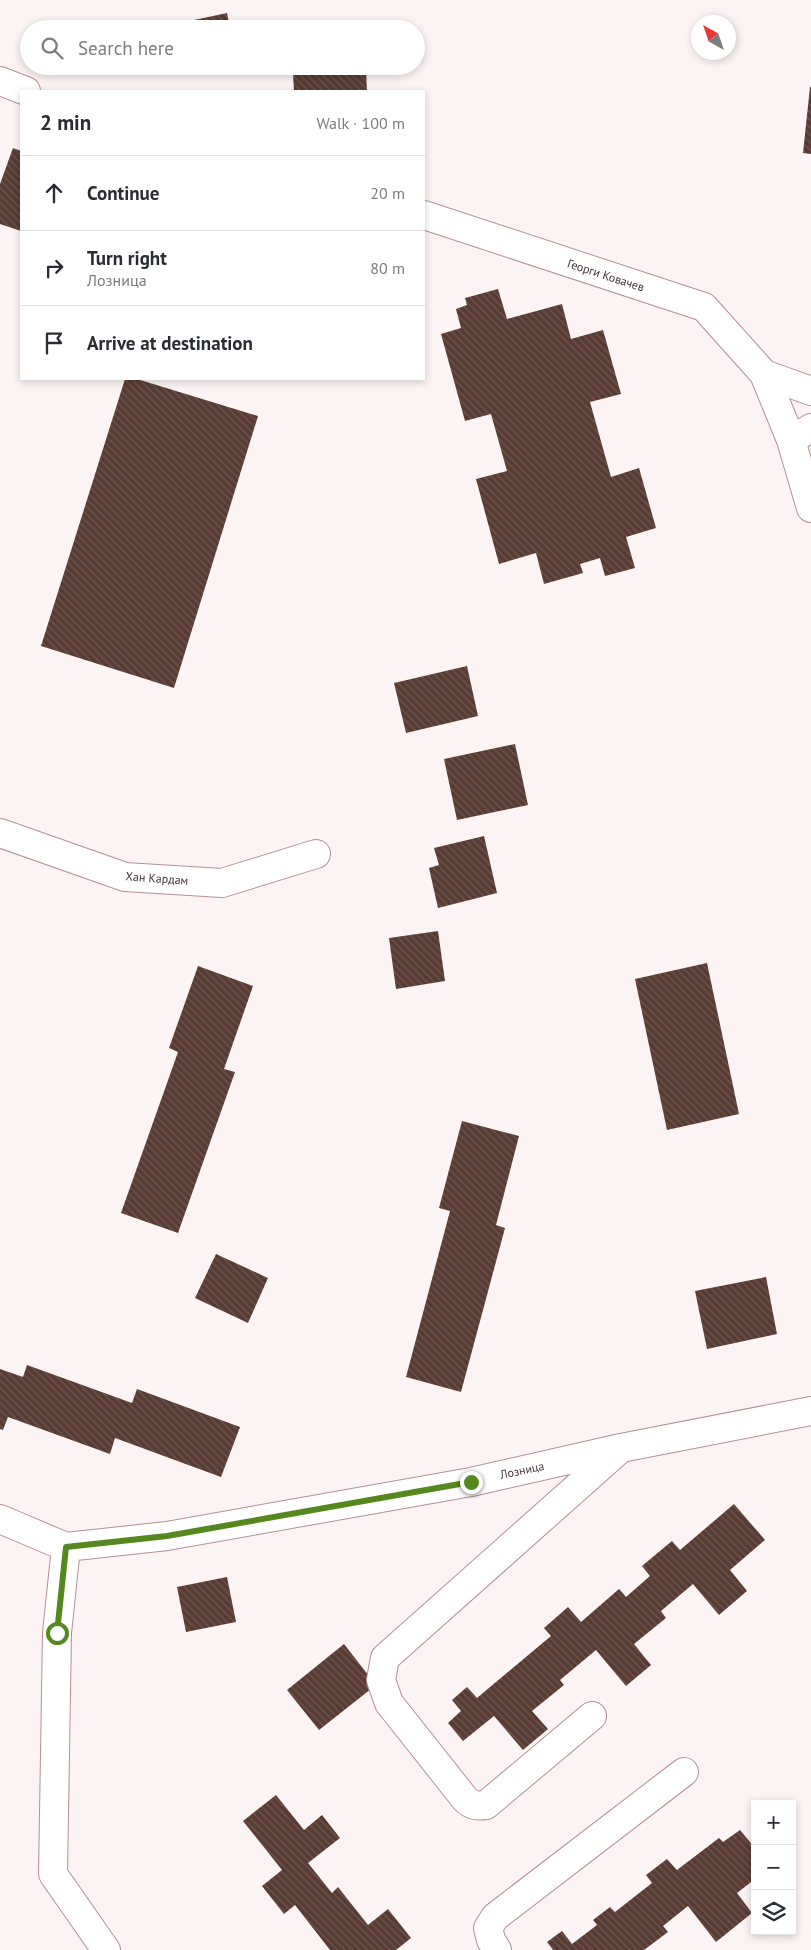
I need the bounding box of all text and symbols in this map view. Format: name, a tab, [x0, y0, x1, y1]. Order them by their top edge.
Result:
north arrow	[691, 15, 736, 60]
search box	[20, 20, 425, 75]
icon: search	[38, 34, 66, 62]
text: Search here	[78, 36, 174, 60]
text: 2 min	[40, 109, 91, 136]
text: Walk · 100 m	[316, 113, 405, 133]
icon: ahead	[40, 179, 68, 207]
text: Continue	[87, 181, 159, 205]
text: 20 m	[370, 183, 405, 203]
text: Turn right	[87, 246, 167, 270]
icon: right	[40, 254, 68, 282]
street label: Георги Ковачев	[566, 256, 646, 294]
text: 80 m	[370, 258, 405, 278]
text: Лозница	[87, 270, 147, 290]
icon: arrive	[40, 329, 68, 357]
text: Arrive at destination	[87, 331, 253, 355]
street label: Хан Кардам	[125, 868, 189, 888]
street label: Лозница	[498, 1458, 545, 1482]
route end	[460, 1471, 483, 1494]
route start	[46, 1622, 69, 1645]
map controls	[751, 1800, 796, 1935]
button: +	[751, 1800, 796, 1845]
button: −	[751, 1845, 796, 1890]
button: layers	[751, 1890, 796, 1935]

